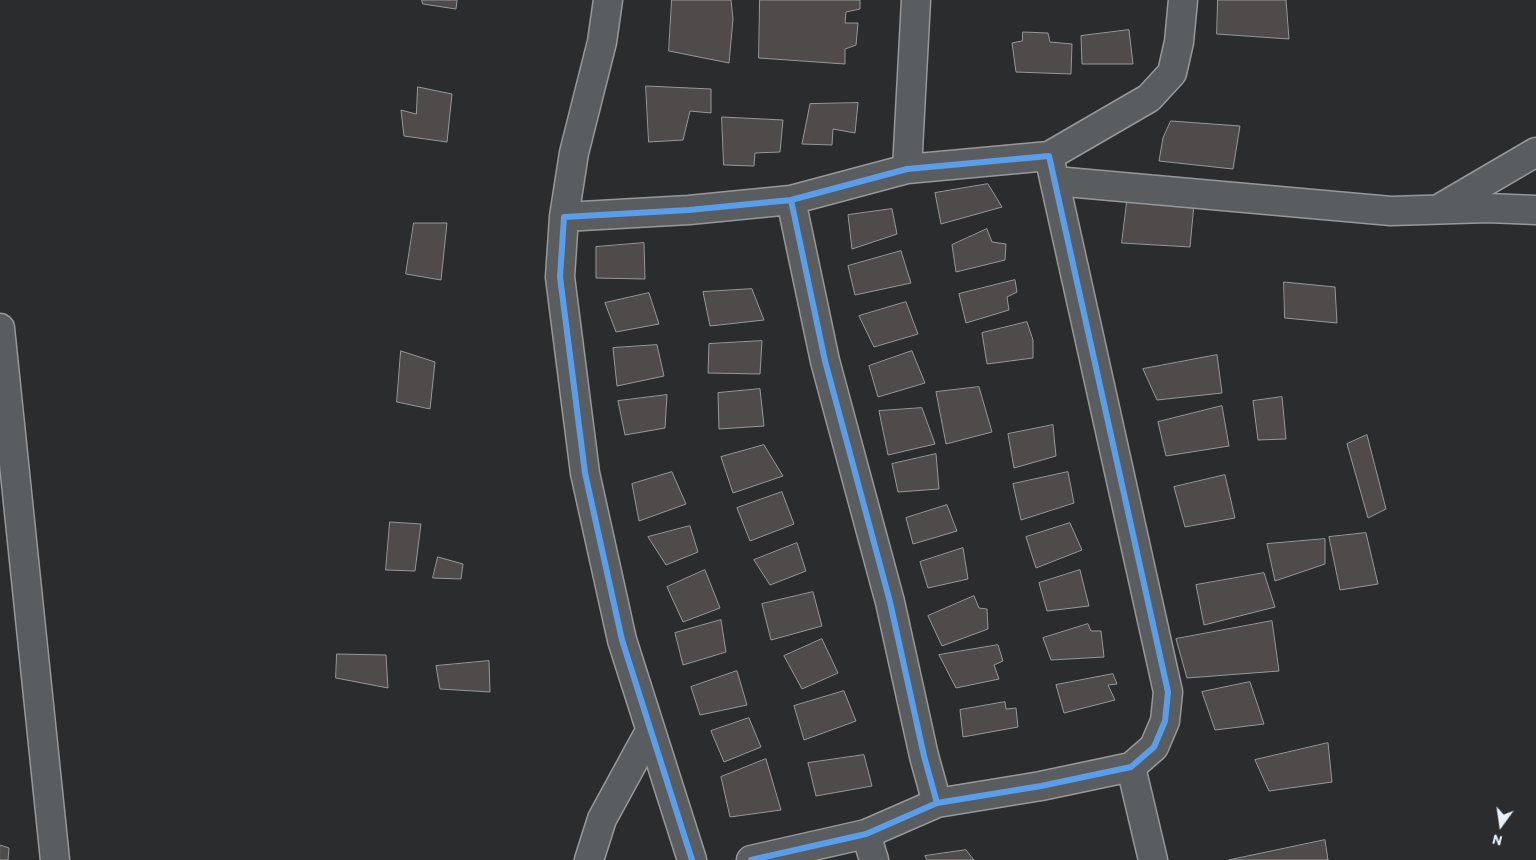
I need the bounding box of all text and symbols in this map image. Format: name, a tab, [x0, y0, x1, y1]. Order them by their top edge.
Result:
north arrow	[1476, 800, 1526, 850]
text: N	[1491, 831, 1504, 849]

